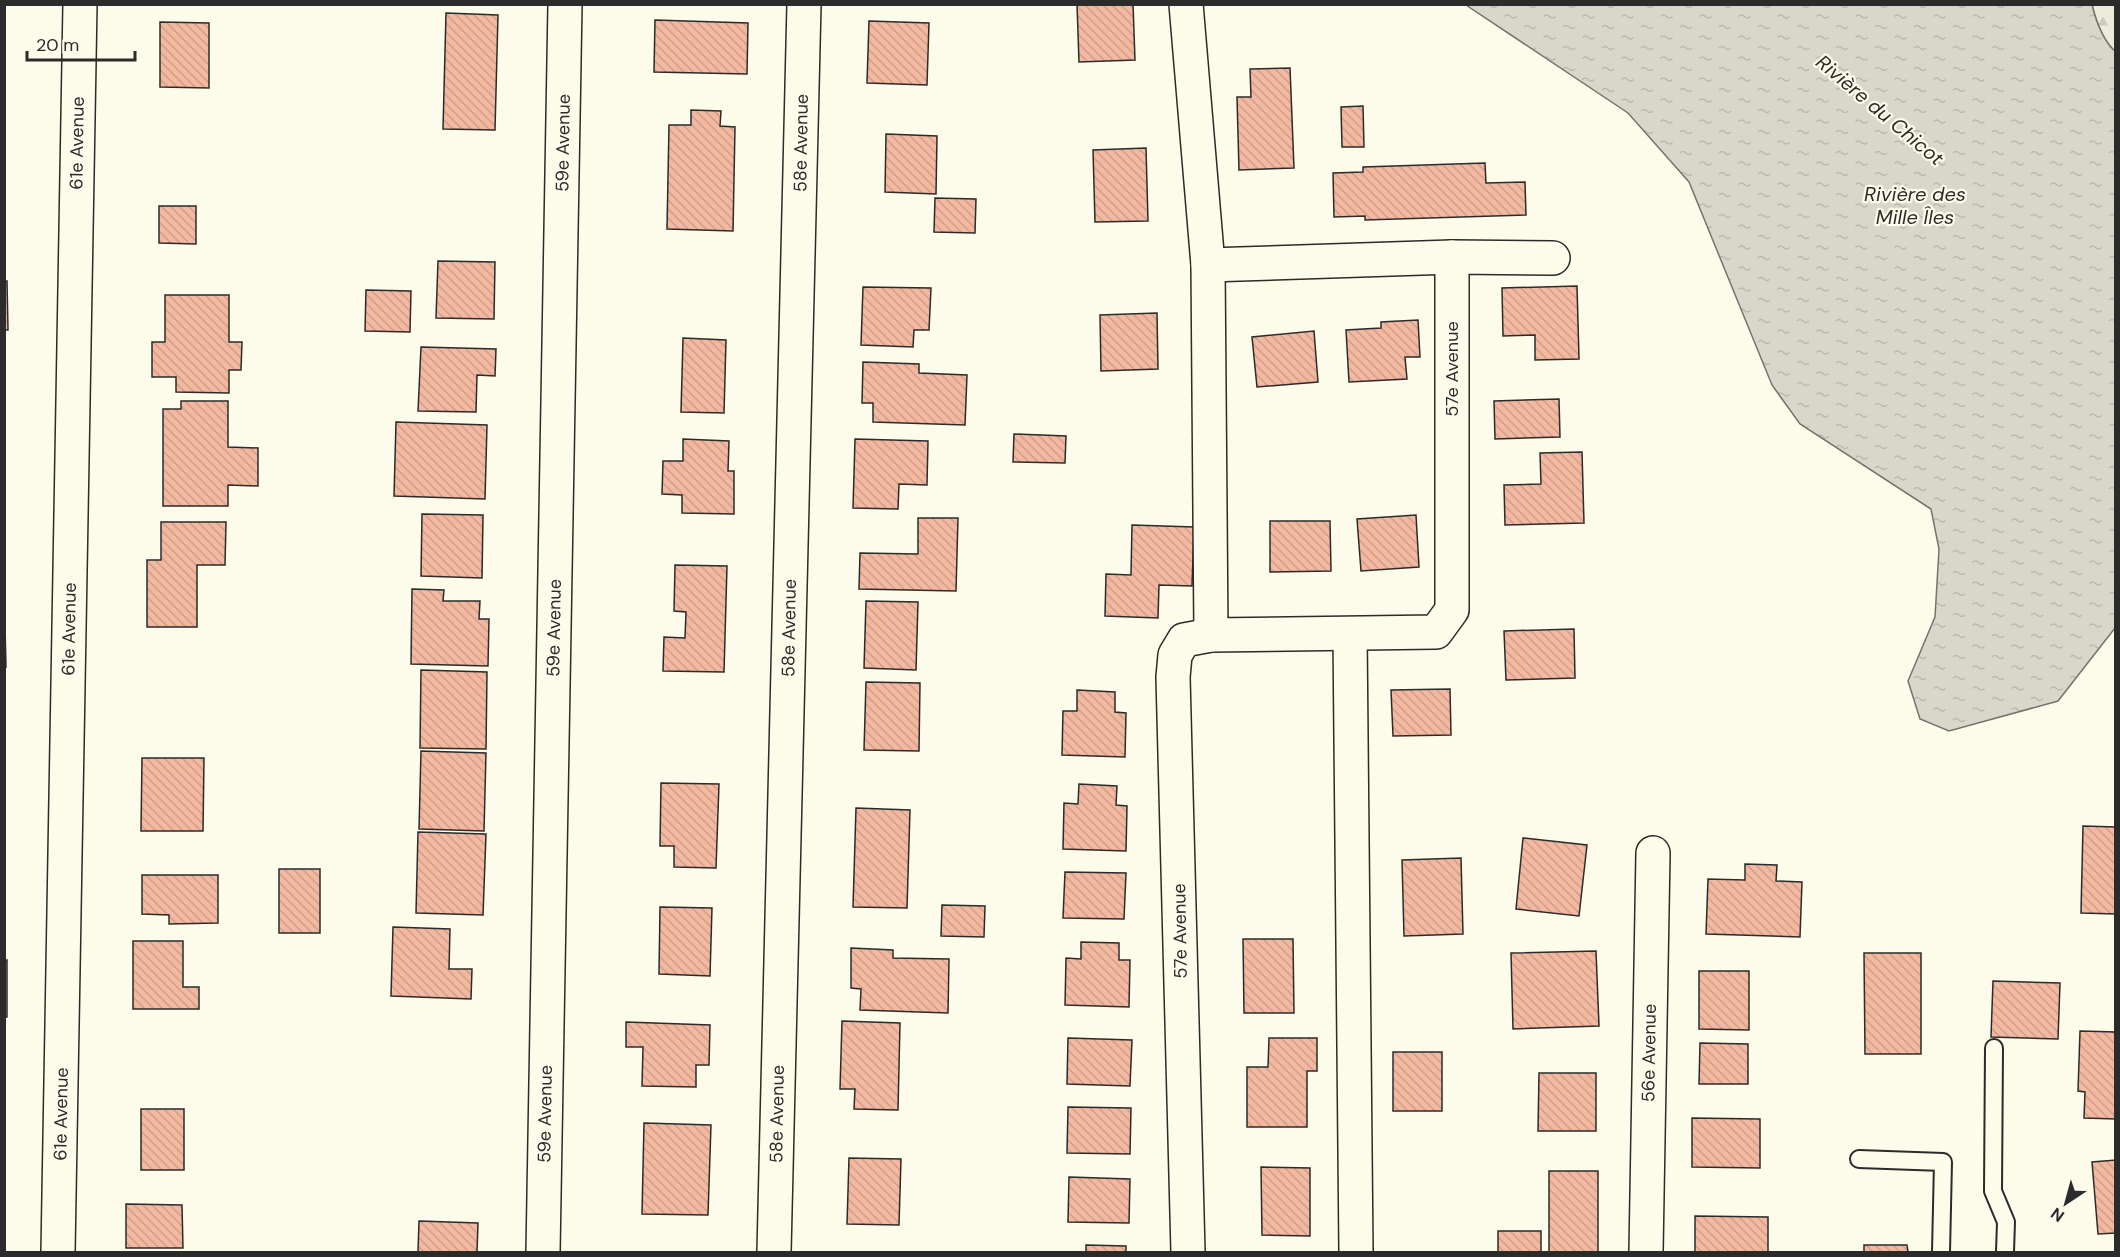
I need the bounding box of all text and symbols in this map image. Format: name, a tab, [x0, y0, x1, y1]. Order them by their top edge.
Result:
scale bar	[27, 24, 135, 62]
text: 20 m	[36, 33, 79, 57]
water label: Rivière du Chicot	[1811, 49, 1949, 171]
street label: 59e Avenue	[550, 94, 576, 192]
street label: 58e Avenue	[788, 94, 814, 192]
street label: 61e Avenue	[64, 96, 90, 190]
water label: Rivière des Mille Îles	[1864, 181, 1966, 230]
street label: 57e Avenue	[1440, 321, 1464, 417]
street label: 59e Avenue	[541, 579, 567, 677]
street label: 58e Avenue	[776, 579, 802, 677]
street label: 61e Avenue	[56, 582, 82, 676]
street label: 57e Avenue	[1167, 883, 1193, 979]
street label: 56e Avenue	[1636, 1004, 1662, 1102]
street label: 59e Avenue	[532, 1065, 558, 1163]
street label: 58e Avenue	[764, 1065, 790, 1163]
street label: 61e Avenue	[48, 1067, 74, 1161]
north arrow	[2036, 1173, 2096, 1233]
text: N	[2047, 1203, 2068, 1227]

